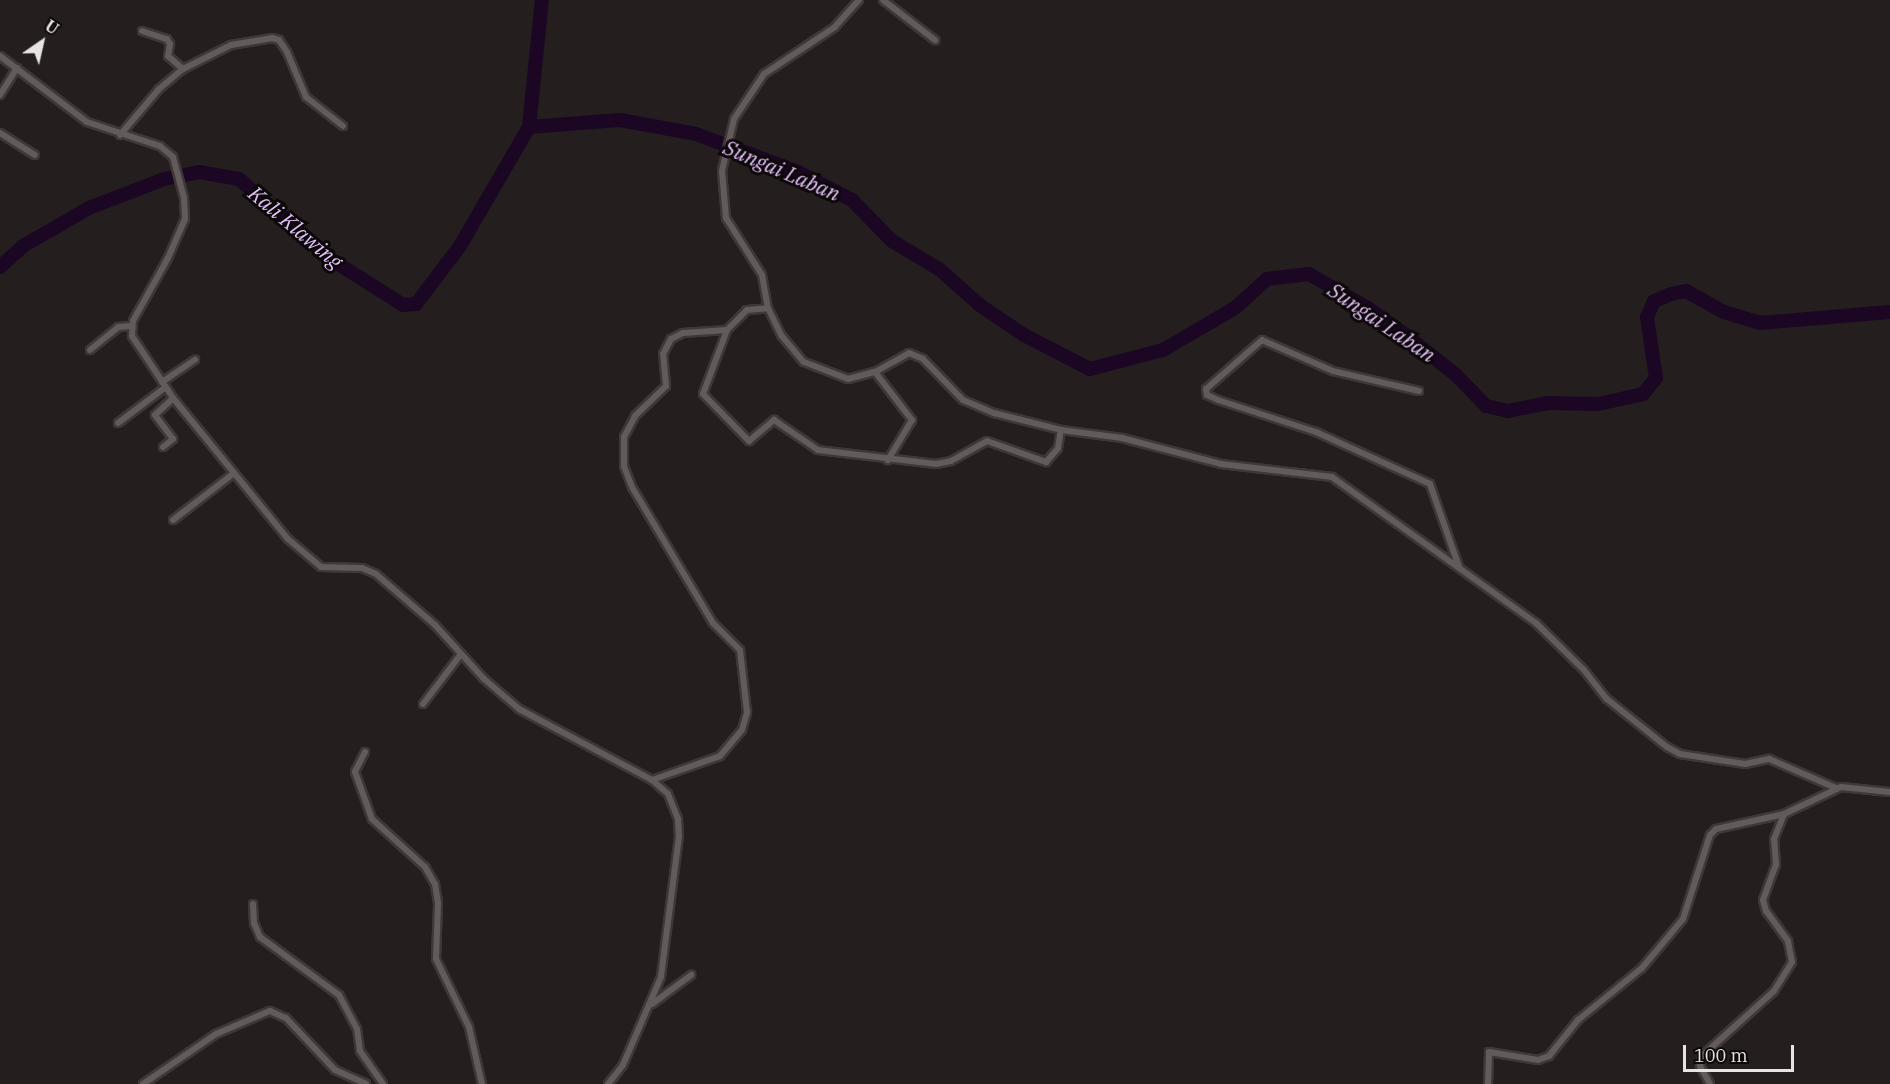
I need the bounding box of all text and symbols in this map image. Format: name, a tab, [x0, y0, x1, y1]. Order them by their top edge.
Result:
north arrow	[12, 12, 72, 72]
text: U	[41, 15, 63, 39]
water label: Sungai Laban	[720, 134, 844, 206]
water label: Kali Klawing	[244, 180, 348, 274]
water label: Sungai Laban	[1323, 277, 1441, 367]
scale bar	[1686, 1033, 1797, 1071]
text: 100 m	[1694, 1044, 1748, 1067]

